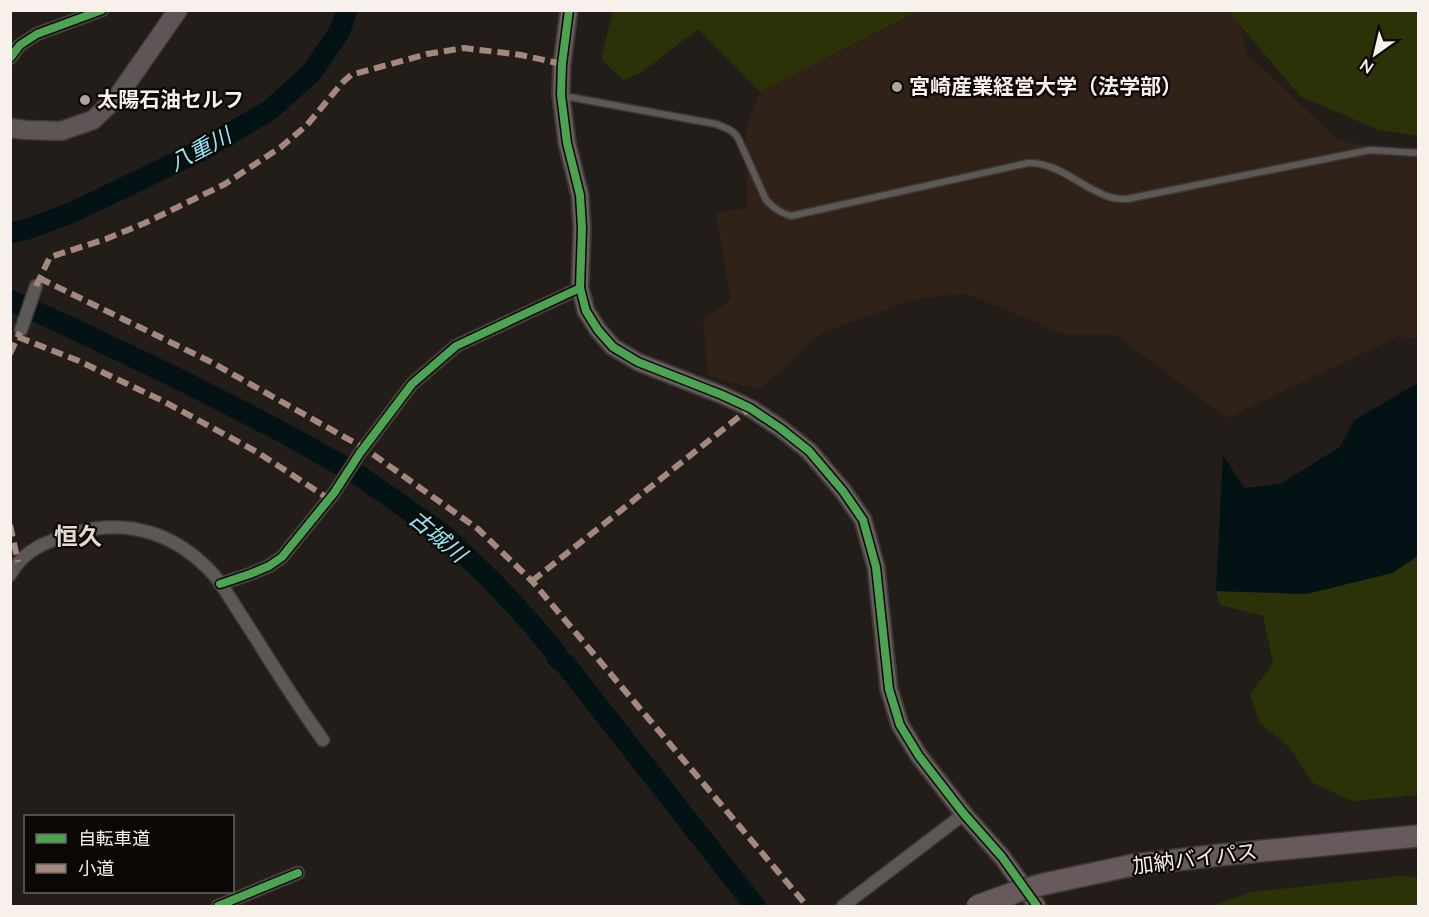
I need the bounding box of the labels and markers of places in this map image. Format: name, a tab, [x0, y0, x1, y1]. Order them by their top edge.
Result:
place label: 宮崎産業経営大学（法学部）	[909, 73, 1182, 98]
marker: 宮崎産業経営大学（法学部）	[890, 80, 904, 94]
place label: 太陽石油セルフ	[97, 86, 244, 111]
marker: 太陽石油セルフ	[78, 93, 92, 107]

